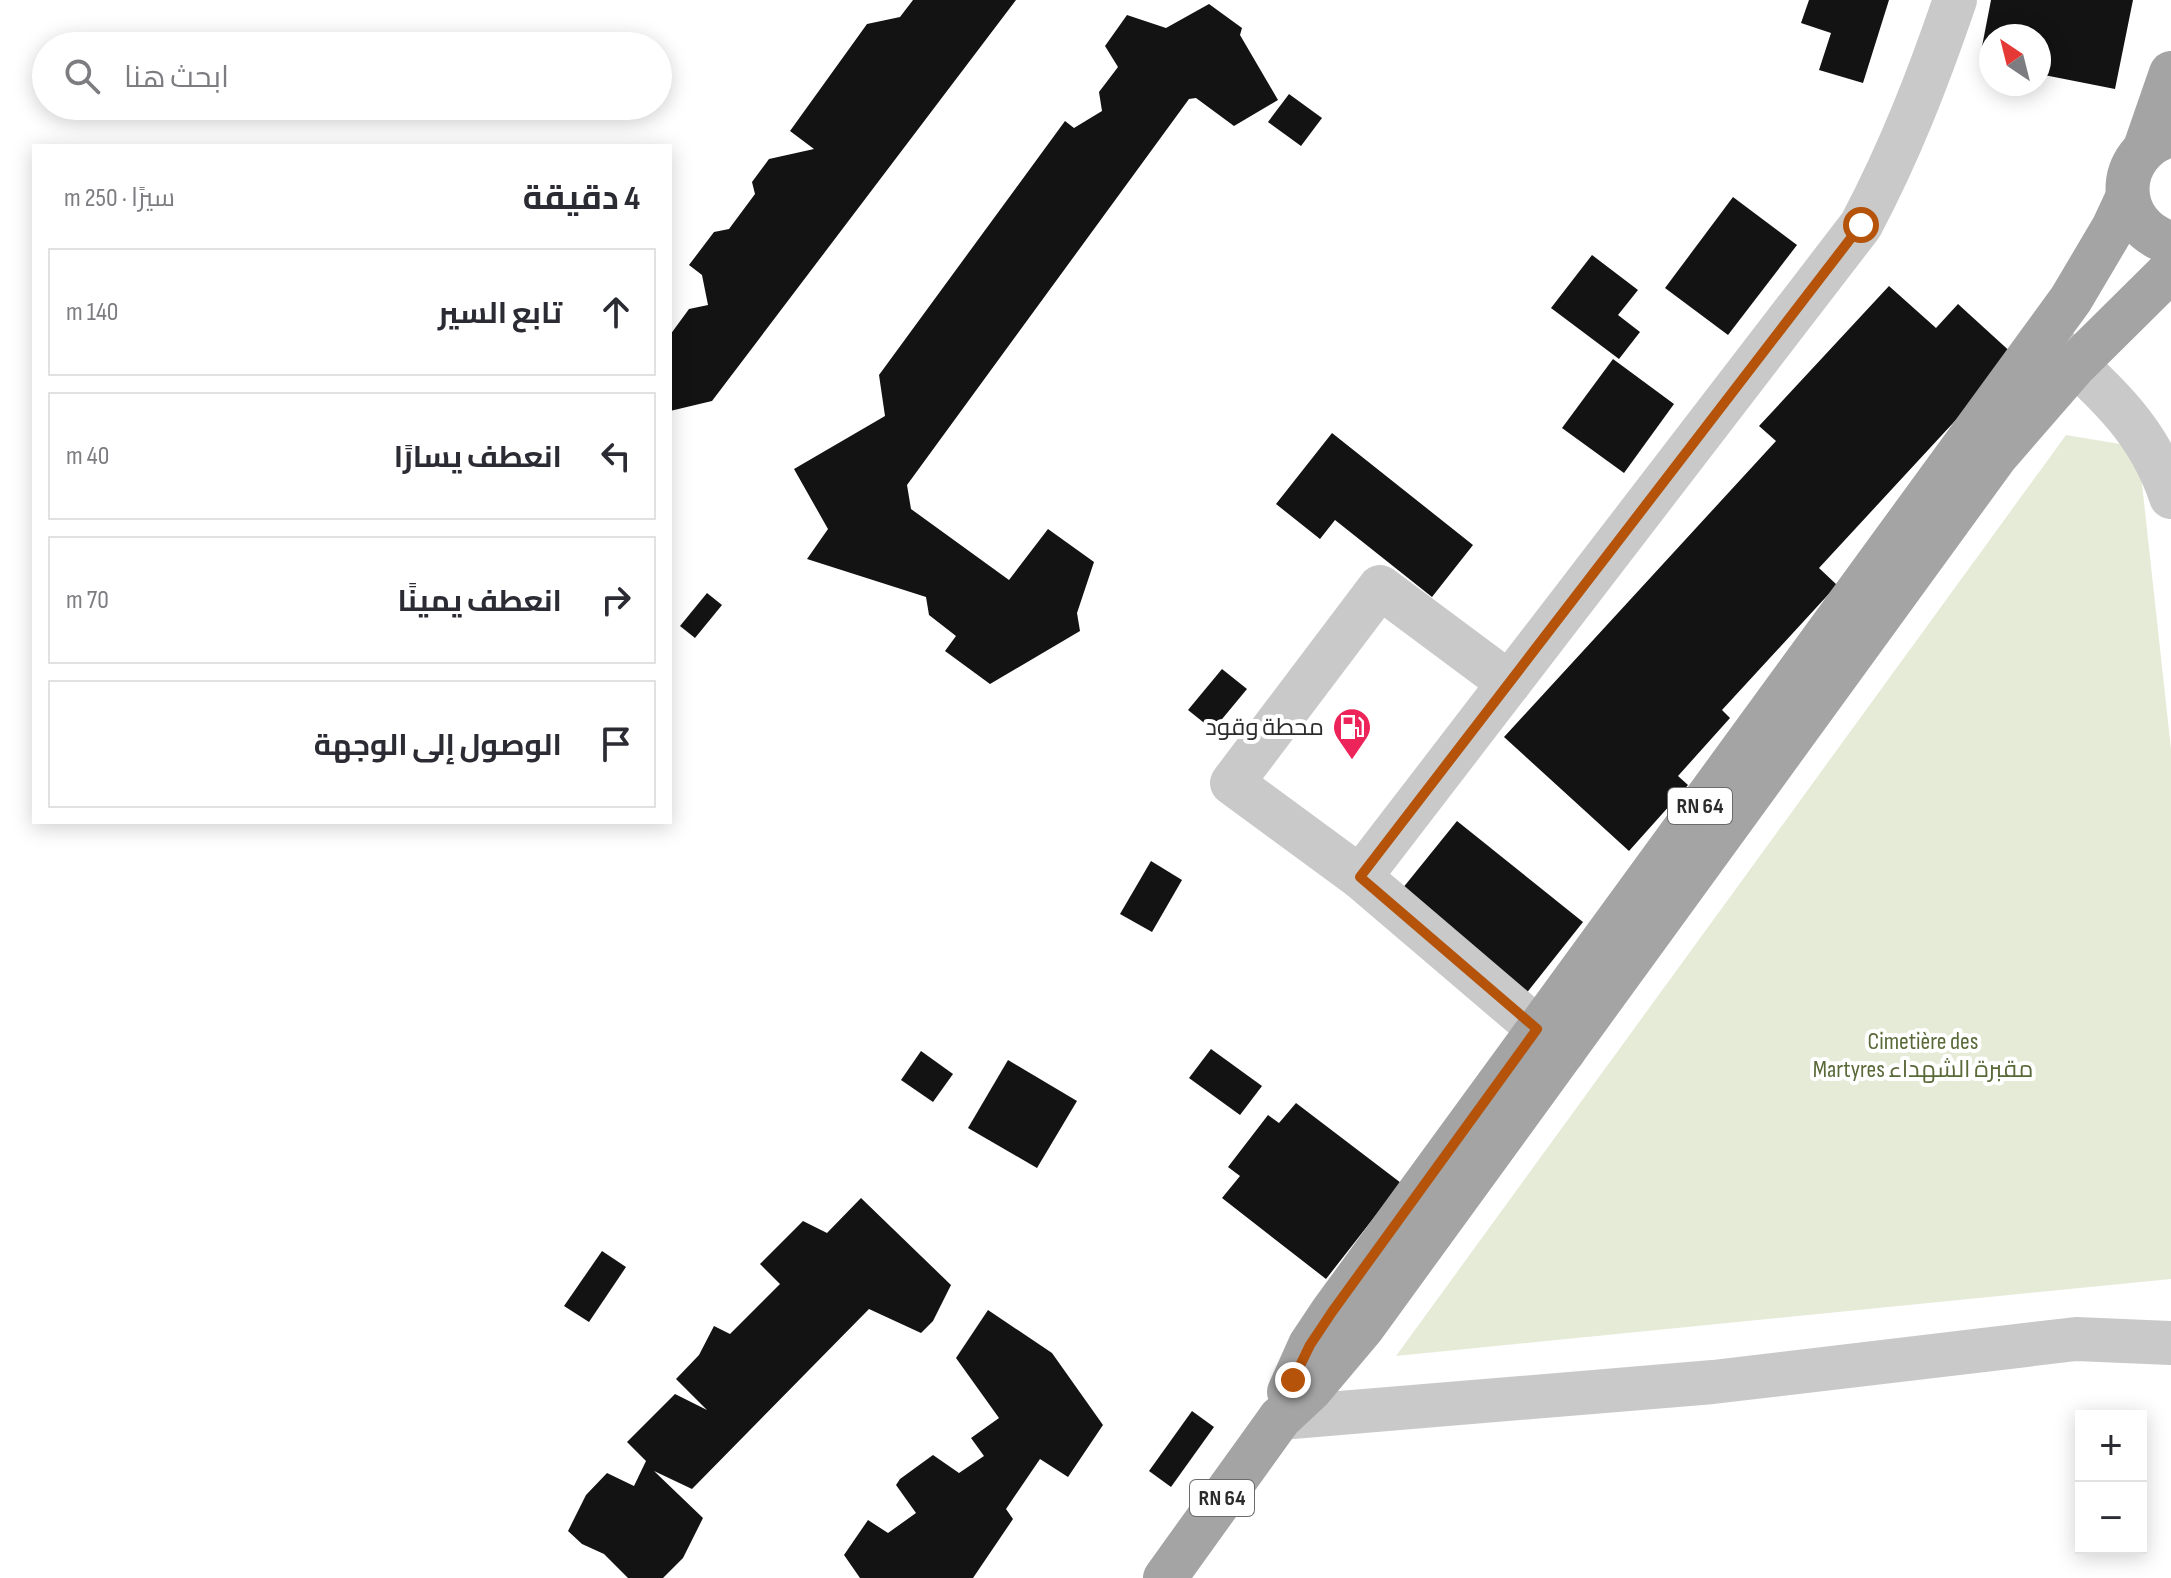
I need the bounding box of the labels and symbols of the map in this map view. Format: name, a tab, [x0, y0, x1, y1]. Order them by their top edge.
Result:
north arrow	[1979, 24, 2051, 96]
route start	[1843, 207, 1879, 243]
fuel station icon: محطة وقود	[1331, 706, 1373, 761]
place label: محطة وقود	[1205, 713, 1324, 742]
road number: RN 64	[1668, 788, 1732, 824]
park label: Cimetière des Martyres مقبرة الشهداء	[1813, 1027, 2033, 1084]
route end	[1275, 1362, 1311, 1398]
road number: RN 64	[1190, 1480, 1254, 1516]

